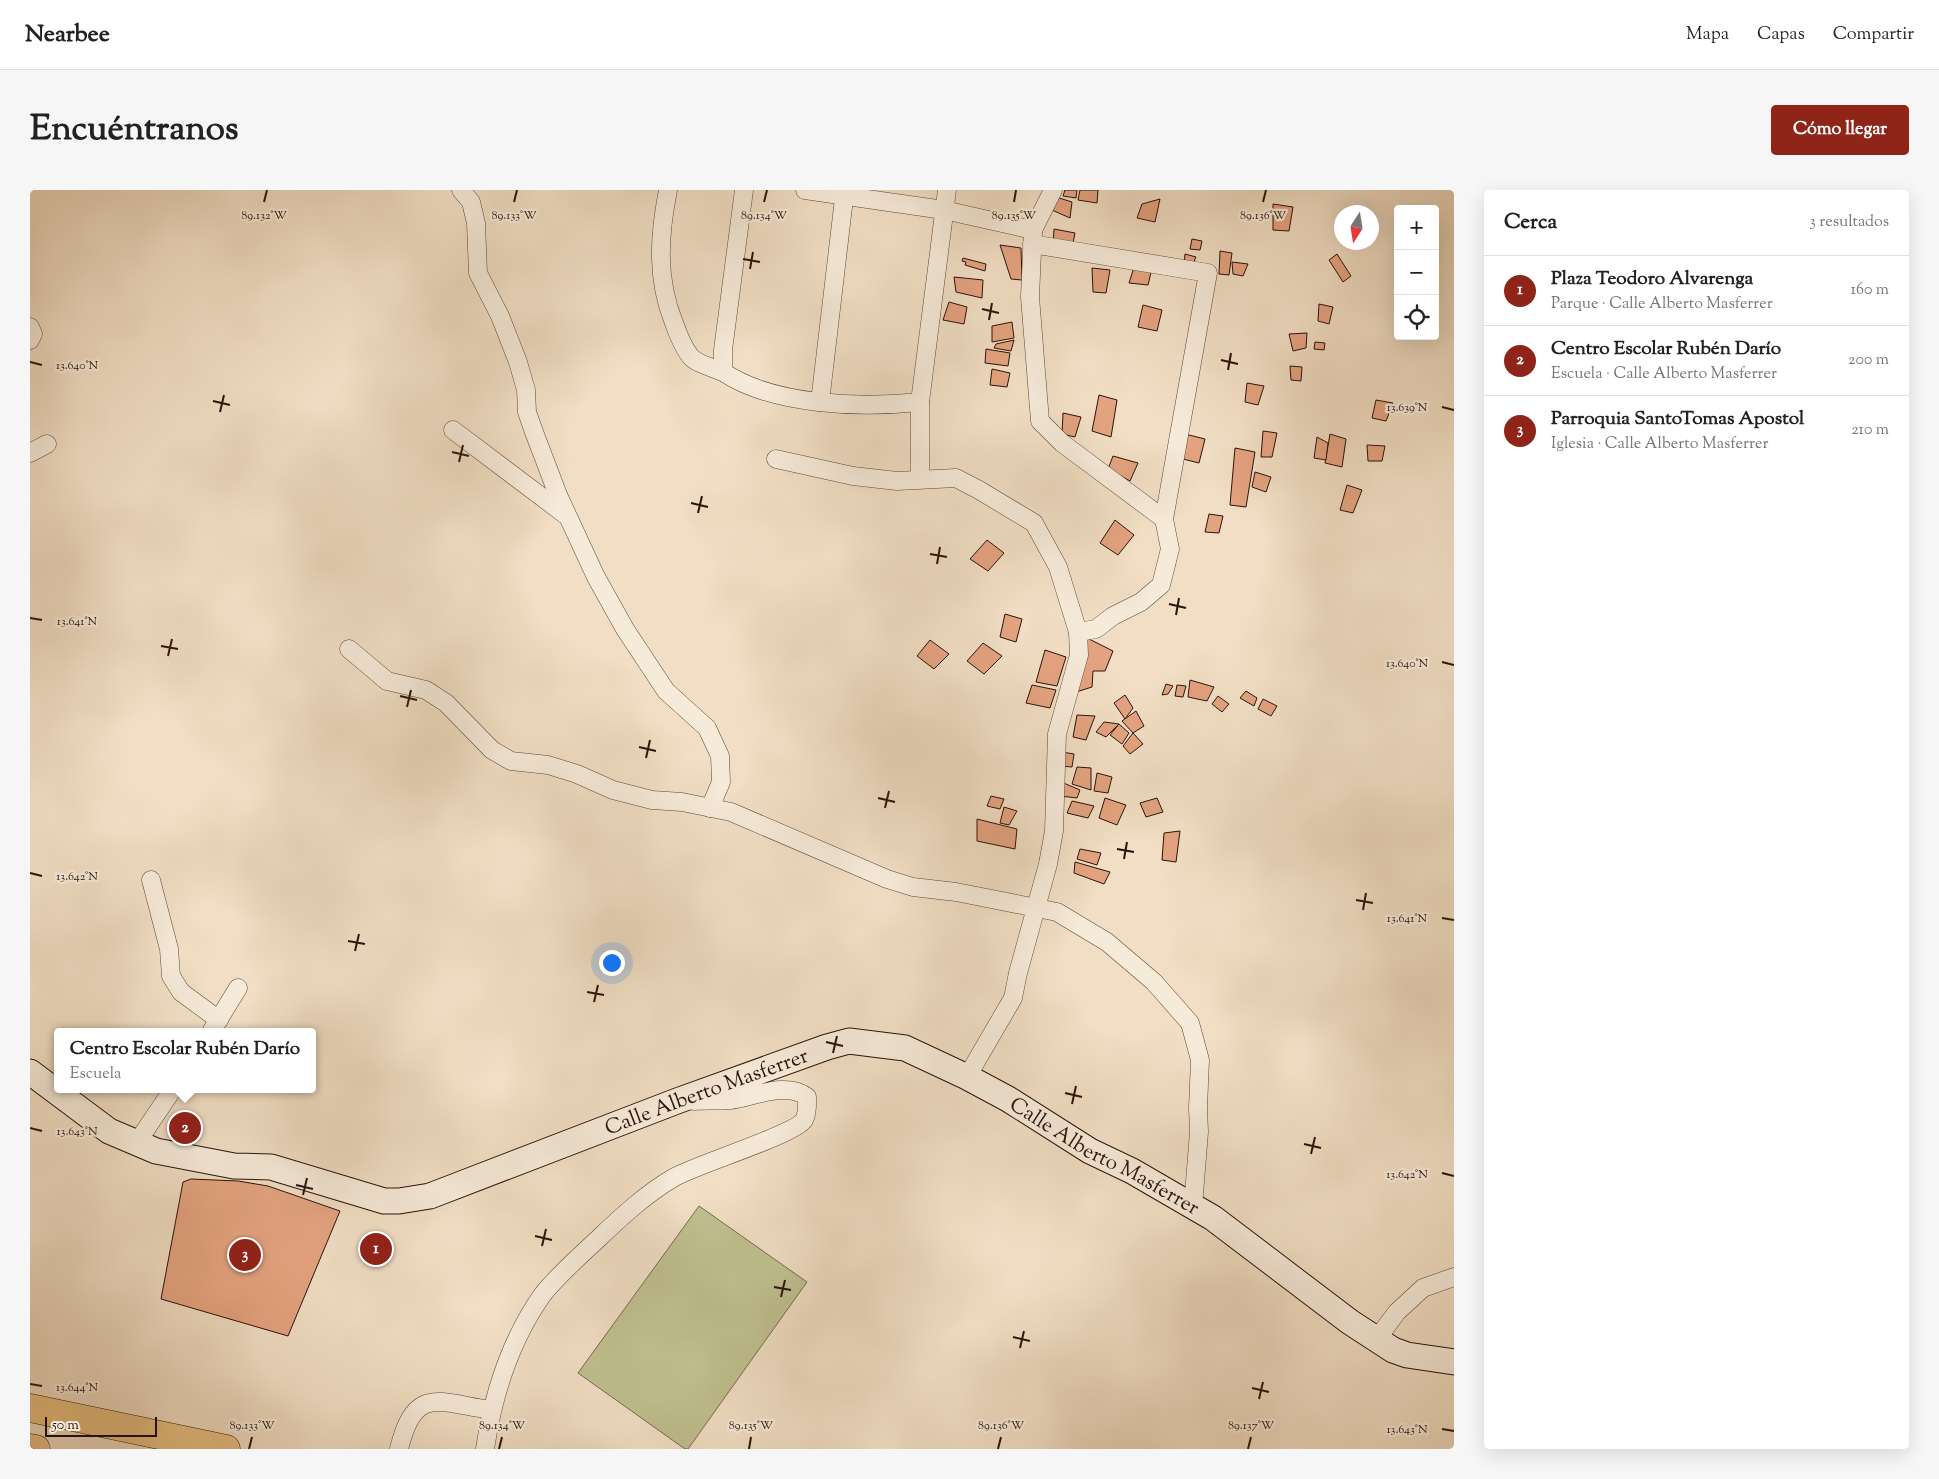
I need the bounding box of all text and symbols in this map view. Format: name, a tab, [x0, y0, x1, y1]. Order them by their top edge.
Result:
text: Nearbee	[25, 18, 110, 52]
text: Mapa	[1686, 22, 1729, 48]
text: Capas	[1757, 22, 1805, 48]
text: Compartir	[1833, 22, 1914, 48]
text: Encuéntranos	[30, 105, 239, 156]
button: Cómo llegar	[1771, 105, 1909, 155]
north arrow	[1334, 205, 1379, 250]
map controls	[1394, 205, 1439, 340]
button: +	[1394, 205, 1439, 250]
text: 89.132°W	[241, 207, 287, 225]
text: 89.133°W	[492, 207, 537, 225]
text: 89.134°W	[741, 207, 788, 225]
text: 89.135°W	[992, 207, 1037, 225]
text: 89.136°W	[1240, 207, 1287, 225]
text: Cerca	[1504, 208, 1557, 238]
text: 3 resultados	[1809, 211, 1889, 234]
button: −	[1394, 250, 1439, 295]
text: Plaza Teodoro Alvarenga	[1551, 266, 1753, 293]
text: 1	[1517, 279, 1523, 302]
text: 160 m	[1851, 279, 1889, 302]
text: Parque · Calle Alberto Masferrer	[1551, 293, 1773, 316]
button: locate	[1394, 295, 1439, 340]
text: Centro Escolar Rubén Darío	[1551, 336, 1781, 363]
text: 2	[1516, 349, 1524, 372]
text: 200 m	[1848, 349, 1889, 372]
text: 13.640°N	[56, 357, 99, 375]
text: Escuela · Calle Alberto Masferrer	[1551, 363, 1777, 386]
text: 13.639°N	[1387, 399, 1428, 417]
text: Parroquia SantoTomas Apostol	[1551, 406, 1804, 433]
text: 3	[1517, 419, 1523, 442]
text: 210 m	[1851, 419, 1889, 442]
text: Iglesia · Calle Alberto Masferrer	[1551, 433, 1768, 456]
text: 13.641°N	[57, 613, 98, 631]
text: 13.640°N	[1386, 655, 1429, 673]
text: 13.642°N	[56, 868, 98, 886]
text: 13.641°N	[1387, 910, 1428, 928]
your location	[599, 950, 625, 976]
popup	[54, 1028, 316, 1093]
text: Centro Escolar Rubén Darío	[70, 1036, 300, 1063]
street label: Calle Alberto Masferrer	[601, 1042, 813, 1144]
text: Escuela	[70, 1063, 121, 1086]
street label: Calle Alberto Masferrer	[1003, 1091, 1204, 1224]
pin: 2	[169, 1109, 201, 1147]
text: 13.643°N	[57, 1123, 98, 1141]
text: 13.642°N	[1386, 1166, 1428, 1184]
pin: 1	[360, 1230, 392, 1268]
pin: 3	[229, 1236, 261, 1274]
text: 13.644°N	[56, 1379, 98, 1397]
scale bar	[45, 1414, 158, 1437]
text: 50 m	[52, 1416, 79, 1436]
text: 89.133°W	[230, 1417, 275, 1435]
text: 89.134°W	[479, 1417, 526, 1435]
text: 89.135°W	[729, 1417, 774, 1435]
text: 89.136°W	[978, 1417, 1025, 1435]
text: 89.137°W	[1228, 1417, 1275, 1435]
text: 13.643°N	[1387, 1421, 1428, 1439]

